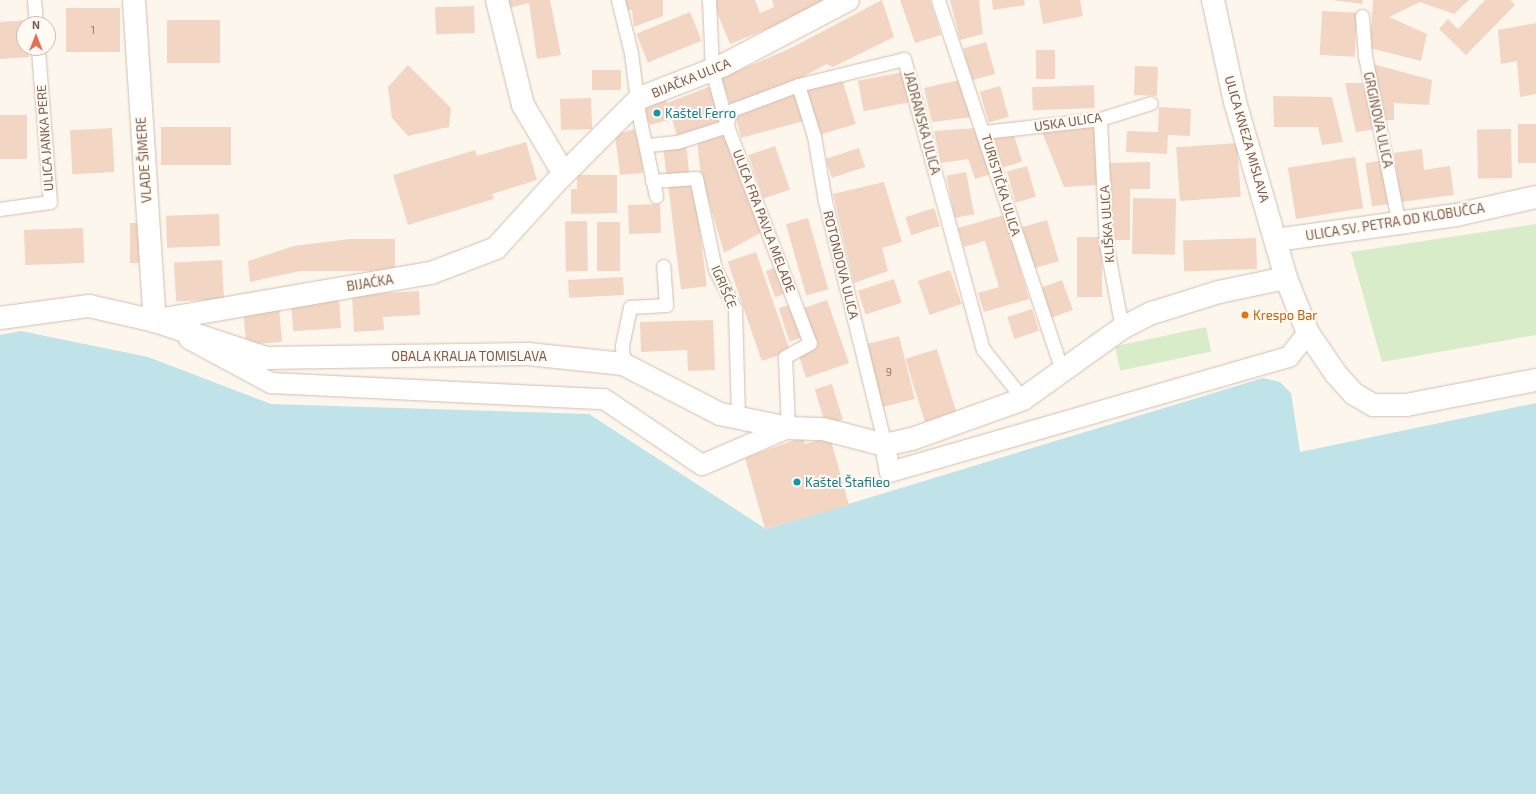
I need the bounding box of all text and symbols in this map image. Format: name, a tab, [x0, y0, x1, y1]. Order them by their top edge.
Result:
north arrow	[16, 16, 56, 56]
text: N	[32, 18, 40, 31]
house number: 1	[91, 23, 95, 37]
street label: BIJAČKA ULICA	[649, 55, 733, 101]
street label: JADRANSKA ULICA	[901, 69, 943, 177]
street label: GRGINOVA ULICA	[1360, 70, 1396, 170]
street label: ULICA KNEZA MISLAVA	[1221, 74, 1273, 204]
street label: ULICA JANKA PERE	[33, 84, 57, 192]
place label: Kaštel Ferro	[665, 105, 737, 121]
marker: Kaštel Ferro	[652, 108, 662, 118]
street label: USKA ULICA	[1033, 109, 1103, 135]
street label: VLADE ŠIMERE	[133, 116, 155, 204]
street label: TURISTIČKA ULICA	[978, 132, 1024, 238]
street label: ULICA FRA PAVLA MELADE	[729, 147, 799, 295]
street label: KLIŠKA ULICA	[1096, 185, 1118, 263]
street label: ULICA SV. PETRA OD KLOBUČCA	[1304, 200, 1486, 244]
street label: ROTONDOVA ULICA	[820, 209, 862, 321]
street label: IGRIŠĆE	[708, 263, 740, 311]
street label: BIJAĆKA	[346, 272, 394, 294]
place label: Krespo Bar	[1253, 307, 1318, 323]
marker: Krespo Bar	[1240, 310, 1250, 320]
street label: OBALA KRALJA TOMISLAVA	[391, 348, 547, 364]
house number: 9	[886, 365, 892, 379]
place label: Kaštel Štafileo	[805, 474, 891, 490]
marker: Kaštel Štafileo	[792, 477, 802, 487]

